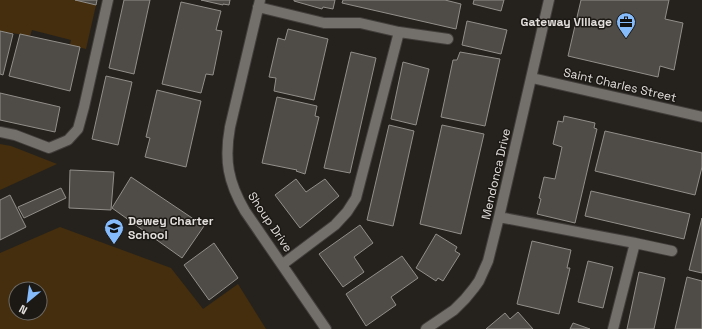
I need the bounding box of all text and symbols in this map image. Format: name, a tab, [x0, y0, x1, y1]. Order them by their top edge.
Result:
office icon: Gateway Village	[615, 11, 637, 39]
place label: Gateway Village	[521, 14, 612, 30]
street label: Saint Charles Street	[562, 64, 678, 106]
street label: Mendonca Drive	[478, 127, 514, 221]
street label: Shoup Drive	[244, 189, 296, 255]
place label: Dewey Charter School	[128, 213, 214, 243]
school or university icon: Dewey Charter School	[103, 217, 125, 245]
north arrow	[8, 281, 48, 321]
text: N	[17, 302, 30, 318]

